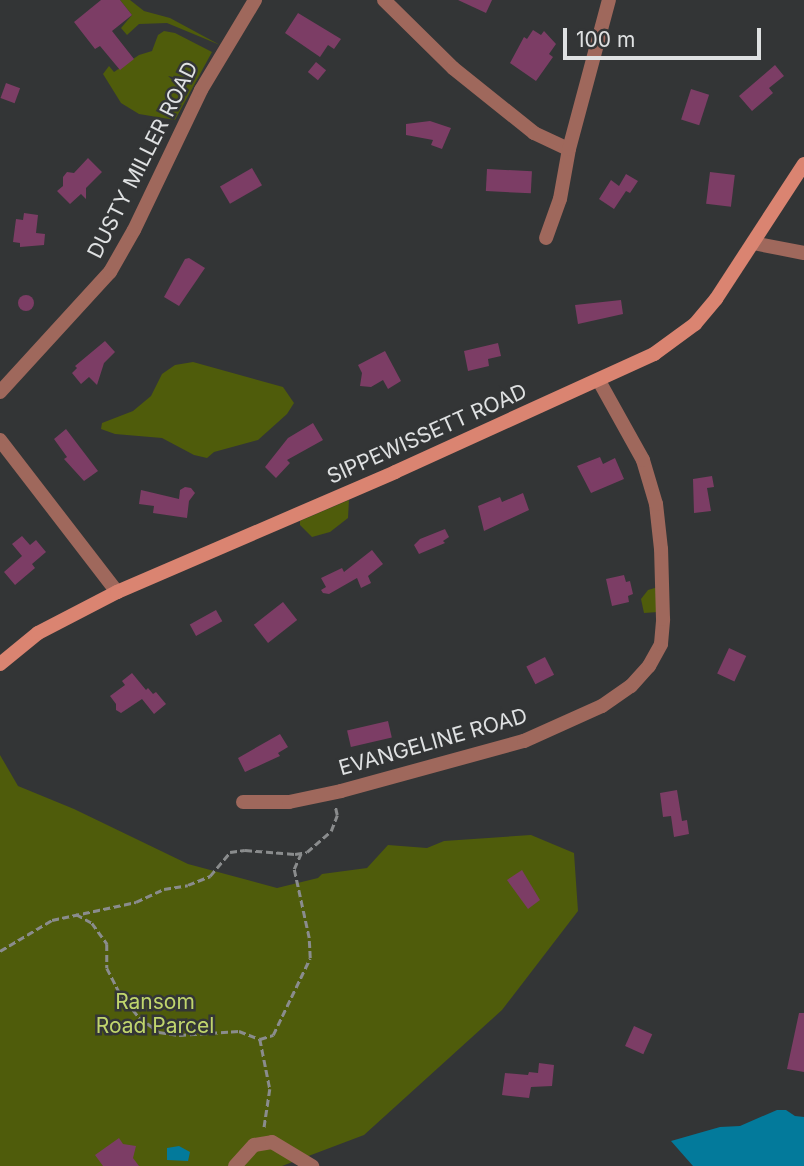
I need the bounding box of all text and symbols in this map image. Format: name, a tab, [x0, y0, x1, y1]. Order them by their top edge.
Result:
scale bar	[566, 14, 764, 58]
text: 100 m	[576, 27, 635, 52]
street label: DUSTY MILLER ROAD	[82, 57, 204, 263]
street label: SIPPEWISSETT ROAD	[323, 379, 531, 489]
street label: EVANGELINE ROAD	[336, 703, 530, 781]
park label: Ransom Road Parcel	[96, 989, 214, 1039]

